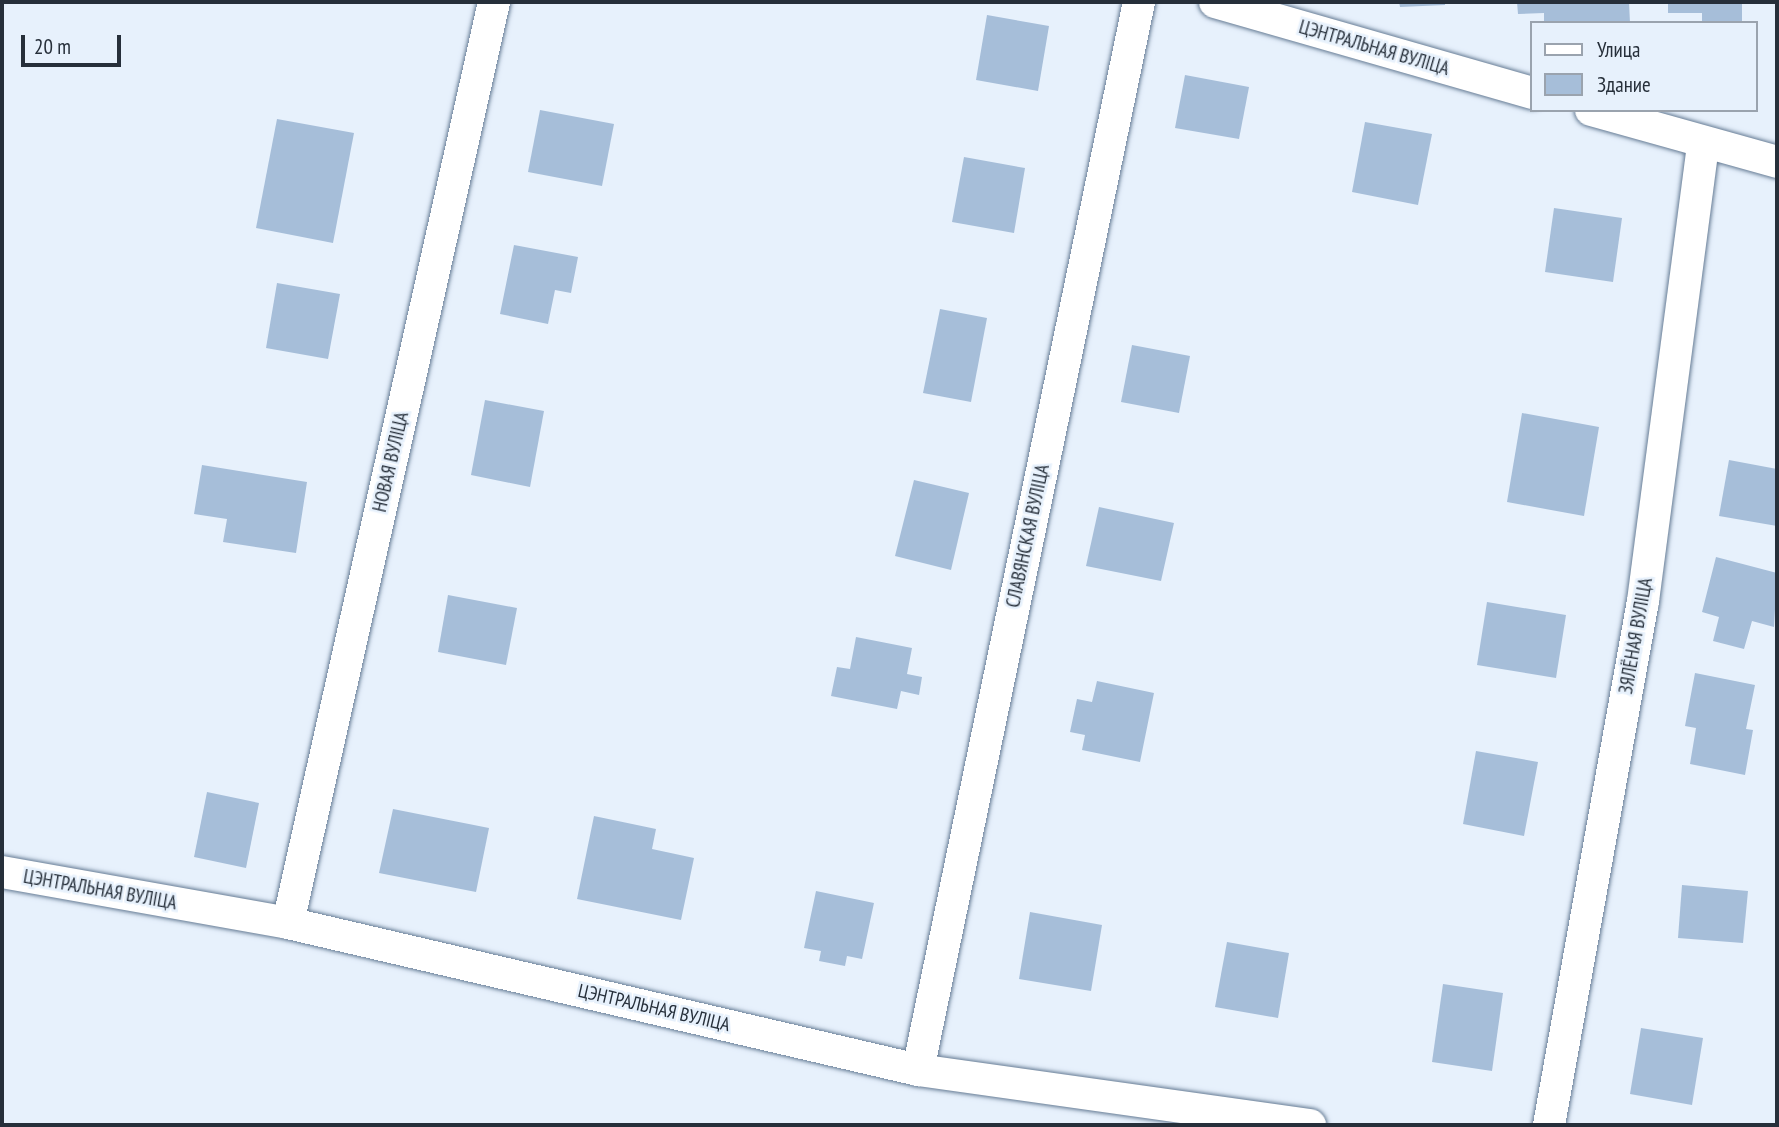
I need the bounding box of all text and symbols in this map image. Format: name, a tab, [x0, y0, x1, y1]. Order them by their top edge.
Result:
street label: ЦЭНТРАЛЬНАЯ ВУЛІЦА	[1296, 16, 1452, 80]
scale bar	[24, 21, 124, 65]
legend	[1530, 21, 1758, 112]
text: 20 m	[34, 33, 71, 60]
text: Улица	[1597, 36, 1640, 63]
text: Здание	[1597, 71, 1651, 98]
street label: НОВАЯ ВУЛІЦА	[368, 410, 414, 514]
street label: СЛАВЯНСКАЯ ВУЛІЦА	[1002, 462, 1054, 610]
street label: ЗЯЛЁНАЯ ВУЛІЦА	[1615, 576, 1657, 696]
street label: ЦЭНТРАЛЬНАЯ ВУЛІЦА	[22, 865, 178, 915]
street label: ЦЭНТРАЛЬНАЯ ВУЛІЦА	[576, 979, 732, 1037]

